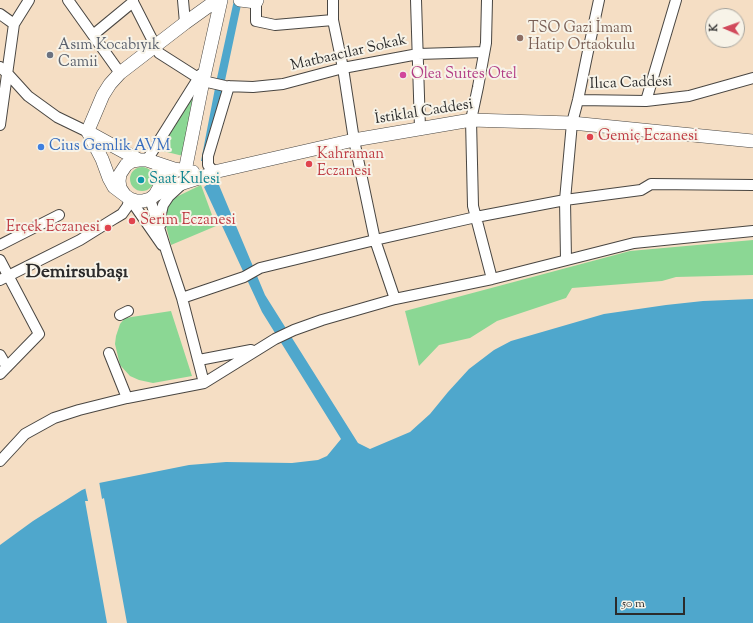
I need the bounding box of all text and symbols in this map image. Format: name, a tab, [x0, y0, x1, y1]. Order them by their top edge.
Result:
north arrow	[705, 8, 745, 48]
place label: TSO Gazi İmam Hatip Ortaokulu	[528, 20, 635, 55]
text: K	[706, 23, 722, 32]
street label: Matbaacılar Sokak	[289, 32, 409, 76]
marker: TSO Gazi İmam Hatip Ortaokulu	[515, 33, 525, 43]
place label: Asım Kocabıyık Camii	[58, 37, 160, 72]
marker: Asım Kocabıyık Camii	[45, 50, 55, 60]
place label: Olea Suites Otel	[411, 66, 517, 84]
marker: Olea Suites Otel	[398, 70, 408, 80]
street label: Ilıca Caddesi	[589, 74, 673, 94]
street label: İstiklal Caddesi	[374, 96, 474, 130]
place label: Gemiç Eczanesi	[598, 128, 698, 146]
marker: Gemiç Eczanesi	[585, 132, 595, 142]
place label: Cius Gemlik AVM	[49, 138, 170, 156]
marker: Cius Gemlik AVM	[36, 142, 46, 152]
place label: Kahraman Eczanesi	[317, 146, 384, 181]
marker: Kahraman Eczanesi	[304, 159, 314, 169]
place label: Saat Kulesi	[149, 171, 220, 189]
marker: Saat Kulesi	[136, 175, 146, 185]
place label: Serim Eczanesi	[140, 212, 236, 230]
marker: Serim Eczanesi	[127, 216, 137, 226]
place label: Erçek Eczanesi	[6, 219, 100, 237]
marker: Erçek Eczanesi	[103, 223, 113, 233]
district label: Demirsubaşı	[26, 263, 128, 285]
scale bar	[617, 589, 687, 615]
text: 50 m	[622, 595, 645, 613]

